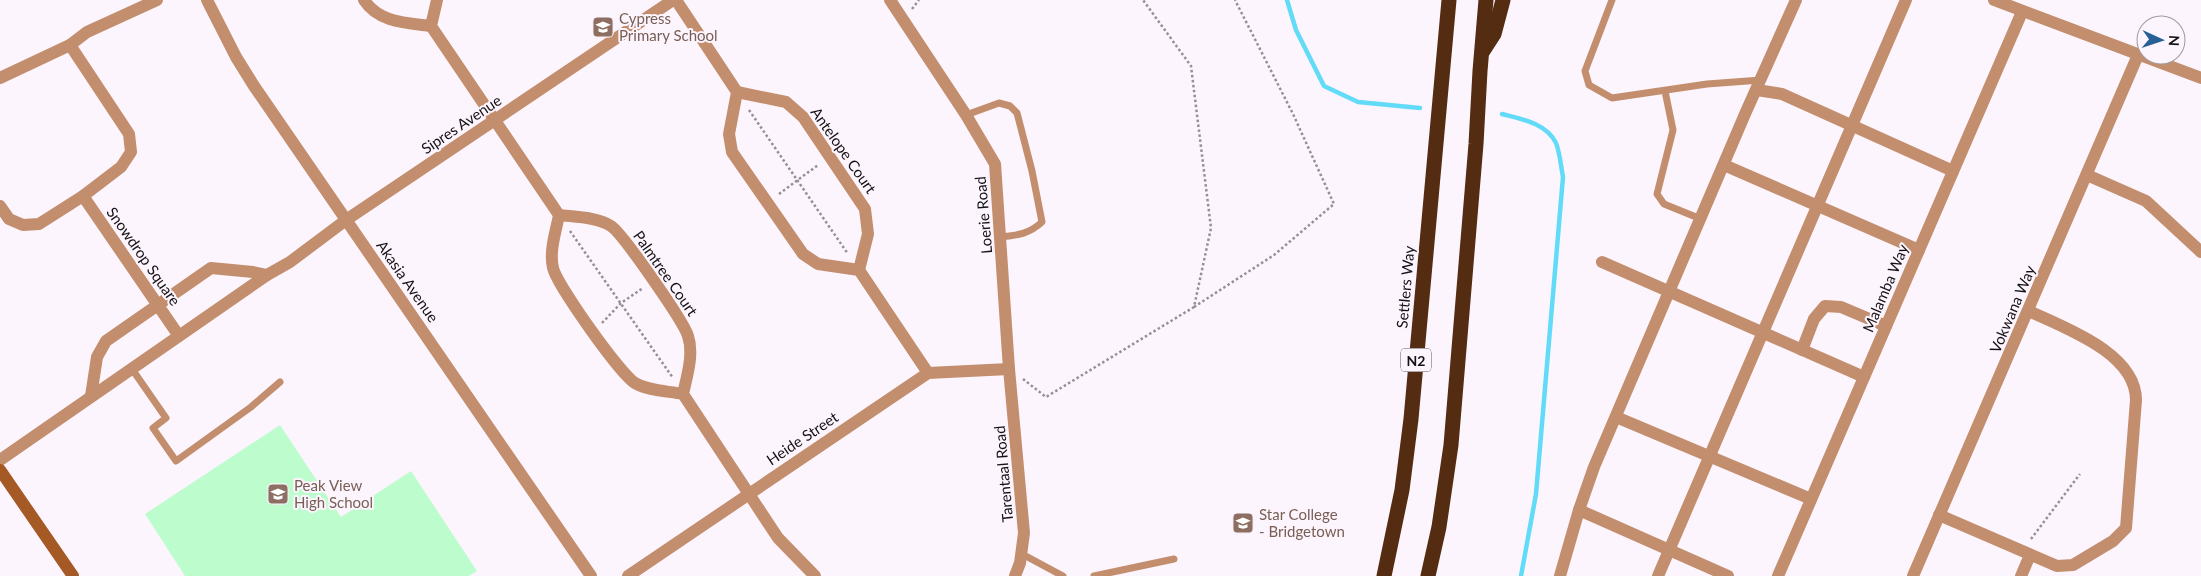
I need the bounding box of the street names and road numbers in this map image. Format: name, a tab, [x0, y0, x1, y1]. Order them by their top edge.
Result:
street label: Sipres Avenue	[418, 91, 504, 157]
street label: Antelope Court	[808, 103, 881, 197]
street label: Loerie Road	[971, 176, 995, 254]
street label: Snowdrop Square	[103, 203, 185, 309]
street label: Palmtree Court	[630, 227, 702, 320]
street label: Akasia Avenue	[373, 237, 443, 325]
street label: Malamba Way	[1858, 241, 1912, 335]
street label: Settlers Way	[1392, 245, 1418, 329]
street label: Vokwana Way	[1985, 262, 2039, 356]
road number: N2	[1401, 348, 1431, 372]
street label: Heide Street	[763, 407, 842, 469]
street label: Tarentaal Road	[990, 425, 1016, 523]

